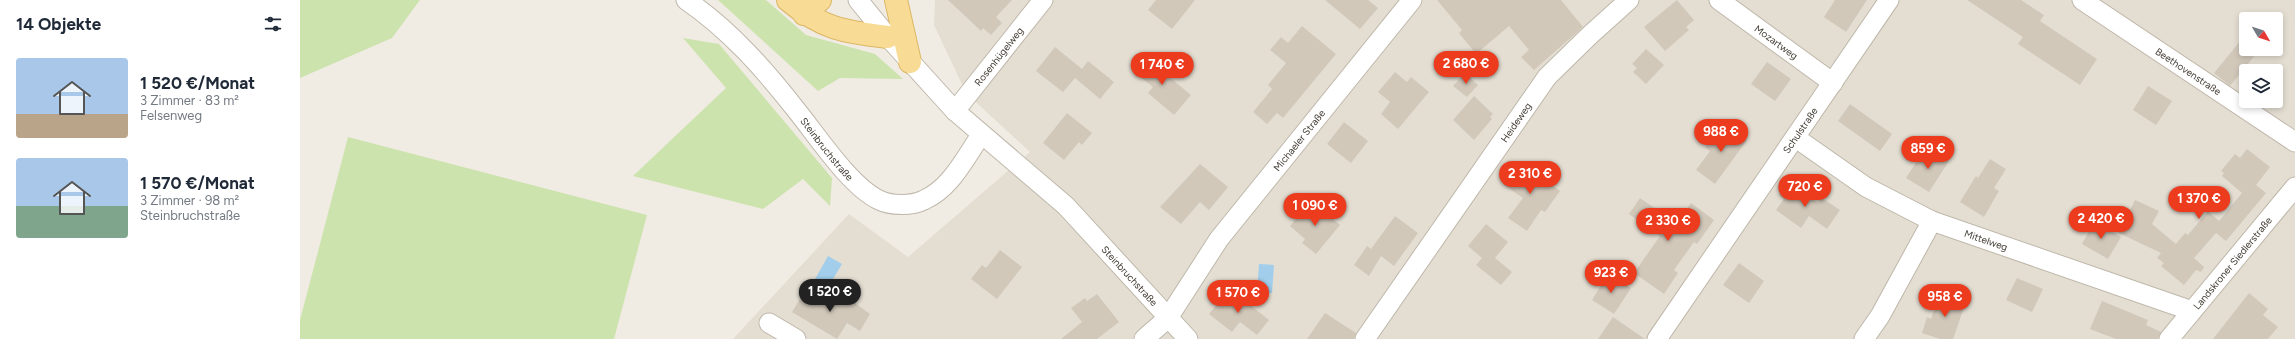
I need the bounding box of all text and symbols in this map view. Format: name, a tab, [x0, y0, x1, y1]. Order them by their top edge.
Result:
north arrow	[2239, 12, 2283, 56]
map controls	[2239, 12, 2283, 108]
icon: filters	[262, 13, 284, 35]
text: 14 Objekte	[16, 14, 101, 34]
street label: Mozartweg	[1752, 22, 1800, 62]
street label: Rosenhügelweg	[972, 24, 1026, 89]
street label: Beethovenstraße	[2153, 45, 2224, 98]
pin: 2 680 €	[1429, 51, 1503, 85]
pin: 1 740 €	[1125, 52, 1199, 86]
text: 2 680 €	[1443, 56, 1489, 71]
text: 1 740 €	[1140, 57, 1184, 72]
button: layers	[2239, 64, 2283, 108]
text: 1 520 €/Monat	[140, 73, 255, 93]
icon: home	[48, 74, 96, 122]
text: 3 Zimmer · 83 m²	[140, 93, 239, 108]
street label: Heideweg	[1498, 100, 1534, 145]
street label: Schulstraße	[1780, 105, 1821, 156]
street label: Michaeler Straße	[1270, 107, 1328, 174]
text: Felsenweg	[140, 108, 202, 123]
street label: Steinbruchstraße	[797, 115, 856, 184]
pin: 988 €	[1693, 119, 1749, 153]
text: 988 €	[1703, 124, 1739, 139]
pin: 859 €	[1900, 136, 1956, 170]
text: 859 €	[1910, 141, 1946, 156]
pin: 2 310 €	[1493, 161, 1567, 195]
text: 2 310 €	[1508, 166, 1552, 181]
text: 1 570 €/Monat	[140, 173, 255, 193]
icon: home	[48, 174, 96, 222]
pin: 720 €	[1777, 174, 1833, 208]
text: 720 €	[1787, 179, 1823, 194]
pin: 1 370 €	[2162, 186, 2236, 220]
text: 1 370 €	[2177, 191, 2221, 206]
text: 3 Zimmer · 98 m²	[140, 193, 239, 208]
pin: 1 090 €	[1278, 193, 1352, 227]
text: 1 090 €	[1292, 198, 1338, 213]
pin: 2 420 €	[2064, 206, 2138, 240]
text: Steinbruchstraße	[140, 208, 240, 223]
pin: 2 330 €	[1631, 208, 1705, 242]
text: 2 420 €	[2078, 211, 2124, 226]
text: 2 330 €	[1645, 213, 1691, 228]
street label: Landskroner Siedlerstraße	[2190, 214, 2275, 312]
street label: Mittelweg	[1963, 227, 2010, 254]
street label: Steinbruchstraße	[1099, 243, 1161, 309]
pin: 923 €	[1583, 260, 1639, 294]
text: 923 €	[1594, 265, 1628, 280]
pin: 1 520 €	[793, 279, 867, 313]
pin: 1 570 €	[1201, 280, 1275, 314]
text: 1 520 €	[808, 284, 852, 299]
pin: 958 €	[1917, 284, 1973, 318]
text: 1 570 €	[1216, 285, 1260, 300]
text: 958 €	[1927, 289, 1963, 304]

